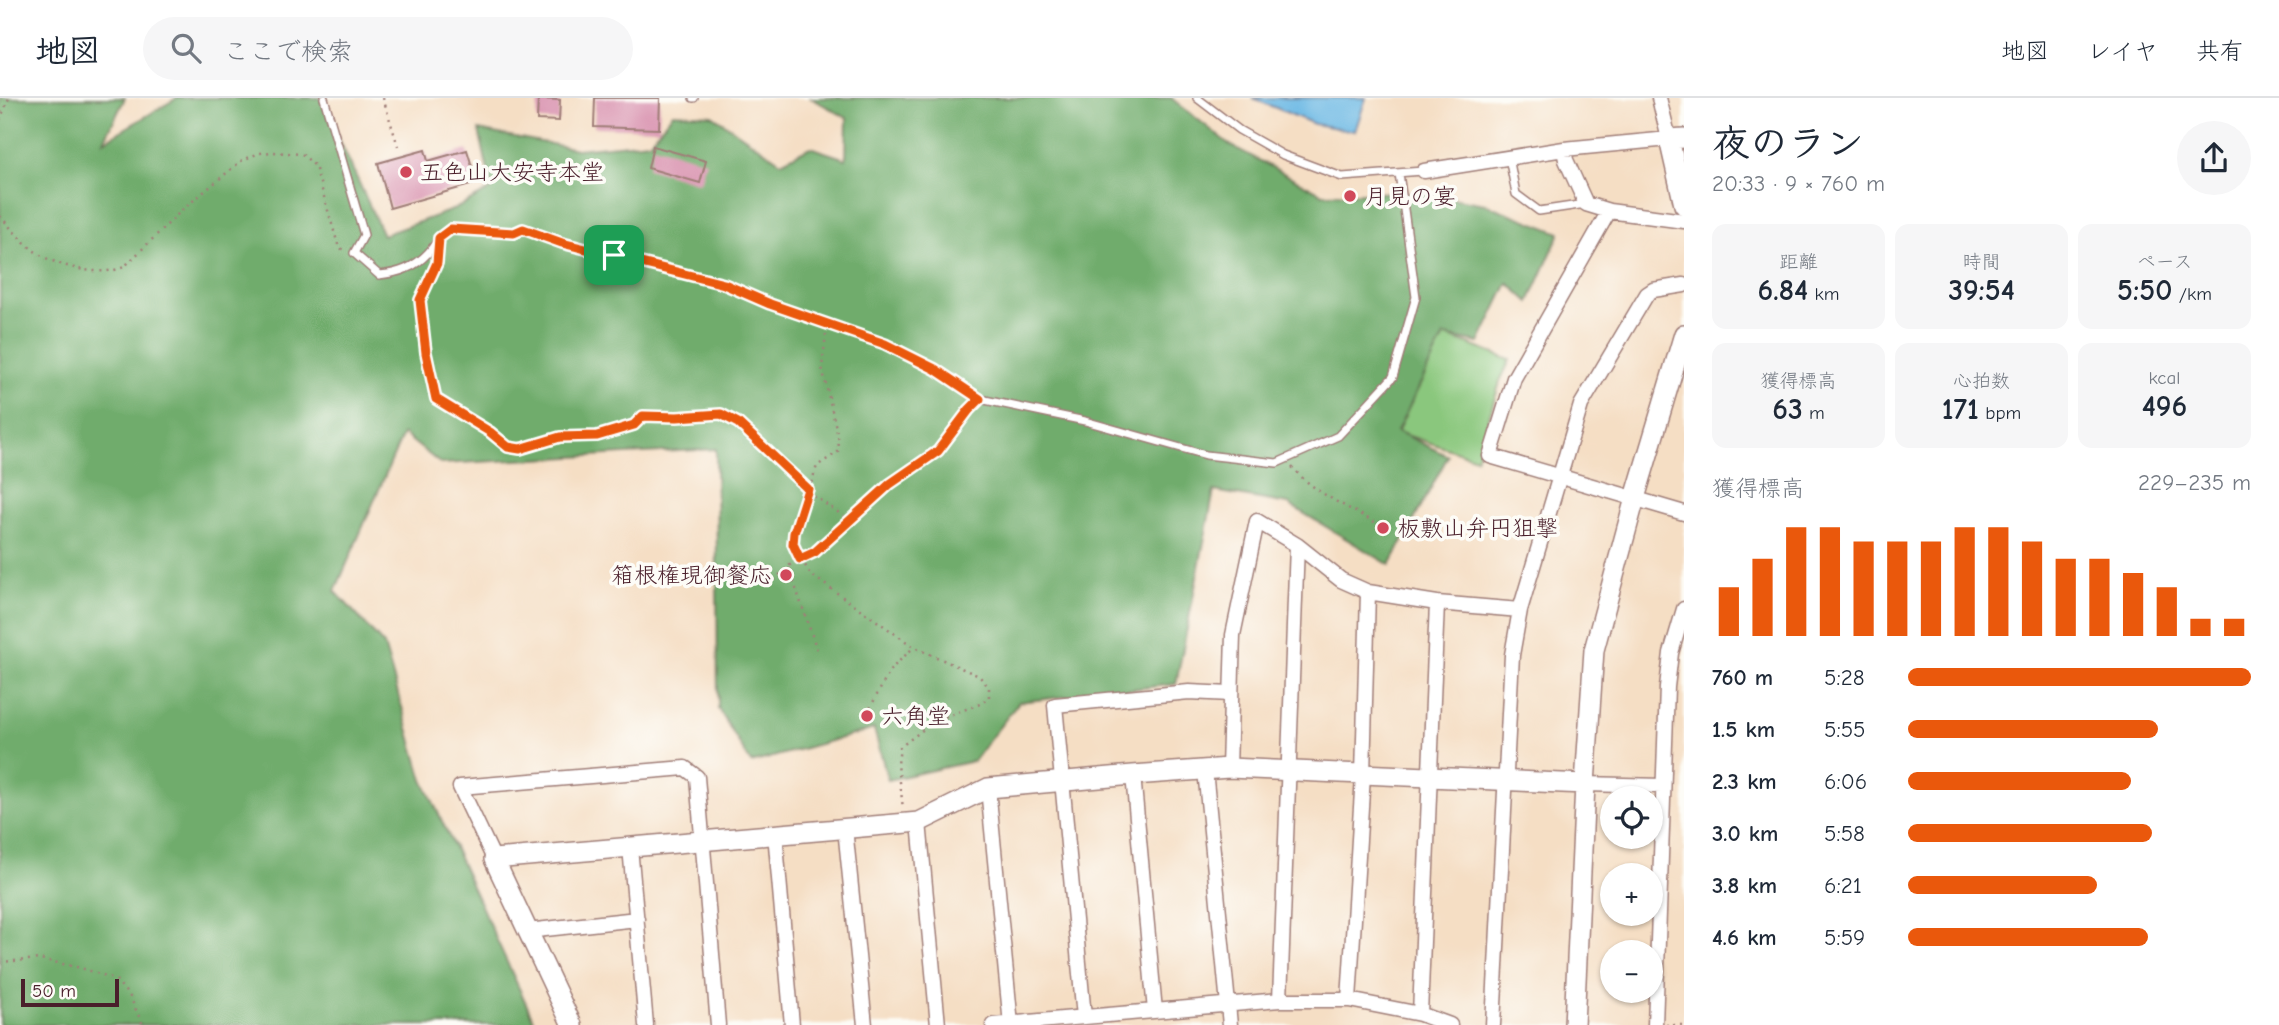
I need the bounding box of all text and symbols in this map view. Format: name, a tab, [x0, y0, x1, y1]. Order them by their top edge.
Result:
search box	[143, 17, 633, 80]
icon: search	[167, 29, 205, 67]
text: 地図	[35, 32, 101, 70]
text: ここで検索	[223, 37, 353, 67]
text: 地図	[2001, 37, 2049, 65]
text: レイヤ	[2087, 37, 2158, 65]
text: 共有	[2196, 37, 2244, 65]
button: share	[2177, 121, 2251, 195]
text: 夜のラン	[1712, 122, 1864, 166]
place label: 五色山大安寺本堂	[420, 159, 604, 186]
marker: 五色山大安寺本堂	[398, 164, 414, 180]
text: 20:33 · 9 × 760 m	[1712, 170, 1885, 197]
place label: 月見の宴	[1364, 183, 1456, 210]
marker: 月見の宴	[1342, 188, 1358, 204]
pin	[584, 225, 644, 285]
icon: arrive	[595, 236, 633, 274]
text: 距離	[1779, 251, 1818, 273]
text: 時間	[1962, 251, 2001, 273]
text: ペース	[2137, 251, 2192, 273]
text: 6.84	[1758, 273, 1808, 308]
text: 39:54	[1948, 273, 2015, 308]
text: 5:50	[2117, 273, 2172, 308]
text: km	[1808, 283, 1839, 305]
text: /km	[2172, 283, 2212, 305]
text: kcal	[2149, 367, 2180, 389]
text: 獲得標高	[1760, 370, 1837, 392]
text: 心拍数	[1953, 370, 2010, 392]
text: 496	[2142, 389, 2187, 424]
text: 63	[1772, 392, 1803, 427]
text: 171	[1942, 392, 1979, 427]
text: m	[1803, 402, 1825, 424]
text: bpm	[1979, 402, 2021, 424]
text: 229–235 m	[2138, 469, 2251, 496]
text: 獲得標高	[1712, 475, 1804, 502]
place label: 板敷山弁円狙撃	[1397, 515, 1558, 542]
marker: 板敷山弁円狙撃	[1375, 520, 1391, 536]
place label: 箱根権現御餐応	[611, 562, 772, 589]
marker: 箱根権現御餐応	[778, 567, 794, 583]
text: 760 m	[1712, 664, 1773, 691]
text: 5:28	[1824, 664, 1865, 691]
place label: 六角堂	[881, 703, 950, 730]
marker: 六角堂	[859, 708, 875, 724]
text: 1.5 km	[1712, 716, 1775, 743]
text: 5:55	[1824, 716, 1866, 743]
text: 2.3 km	[1712, 768, 1777, 795]
text: 6:06	[1824, 768, 1867, 795]
map controls	[1600, 786, 1663, 1003]
button: locate	[1600, 786, 1663, 849]
text: 3.0 km	[1712, 820, 1778, 847]
text: 5:58	[1824, 820, 1865, 847]
button: +	[1600, 863, 1663, 926]
text: 3.8 km	[1712, 872, 1777, 899]
text: 6:21	[1824, 872, 1862, 899]
text: 4.6 km	[1712, 924, 1777, 951]
text: 5:59	[1824, 924, 1865, 951]
button: −	[1600, 940, 1663, 1003]
scale bar	[21, 976, 119, 1008]
text: 50 m	[32, 980, 76, 1002]

